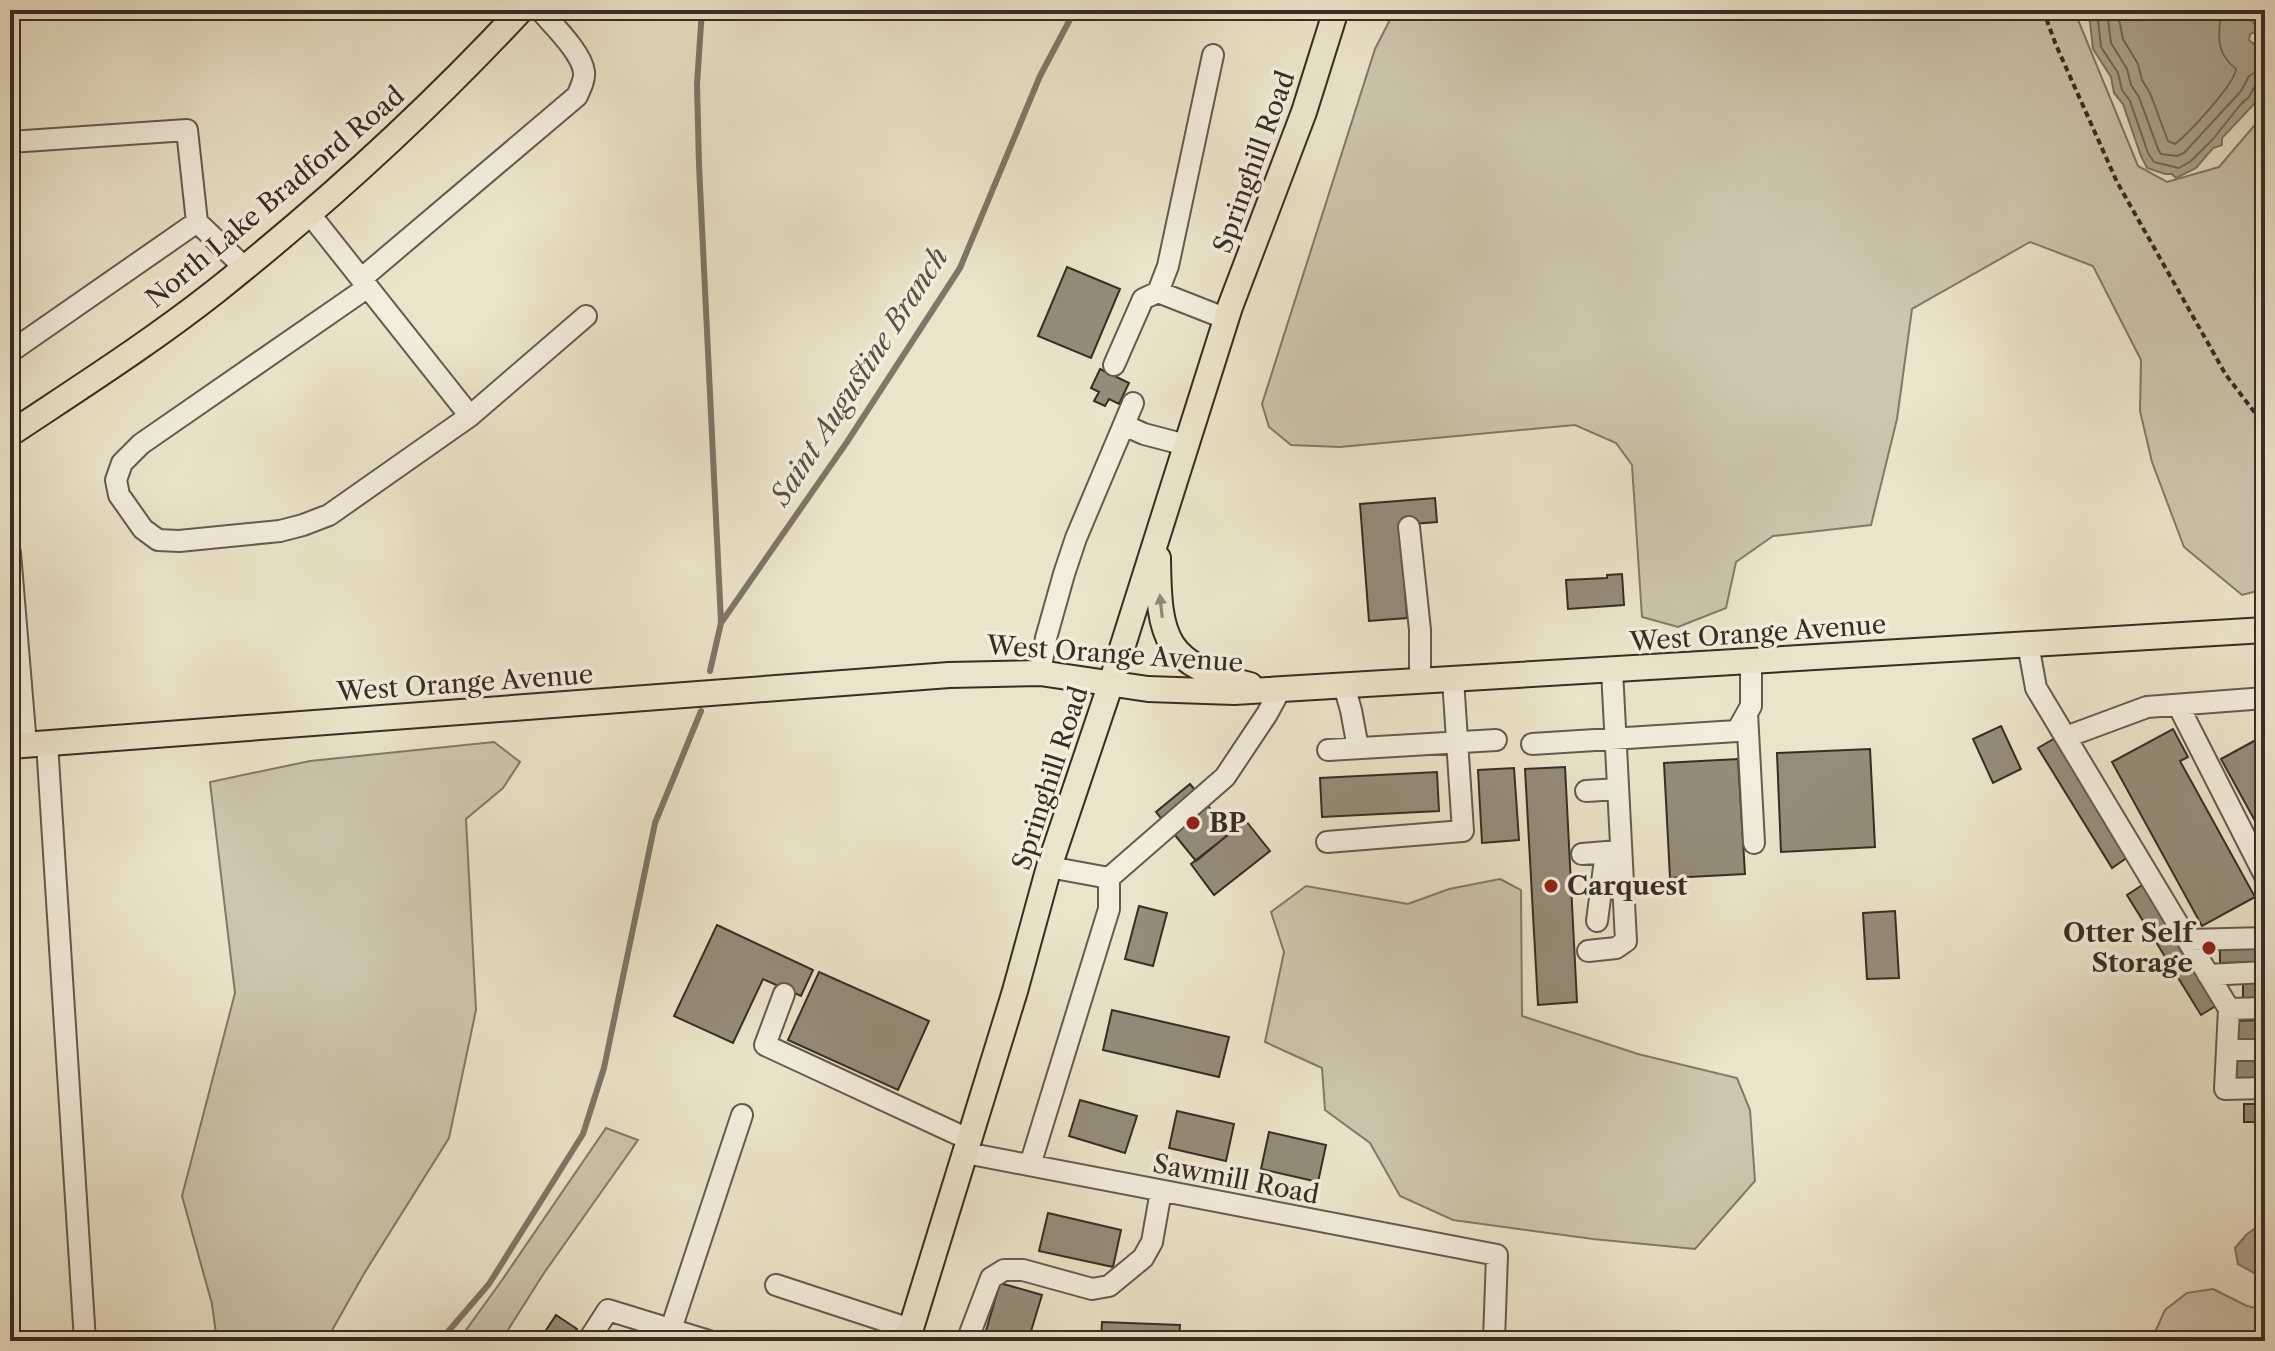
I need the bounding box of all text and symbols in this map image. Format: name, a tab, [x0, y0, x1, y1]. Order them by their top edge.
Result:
street label: Springhill Road	[1206, 67, 1302, 257]
street label: North Lake Bradford Road	[139, 79, 411, 314]
water label: Saint Augustine Branch	[762, 241, 955, 513]
one-way arrow	[1154, 593, 1167, 618]
street label: West Orange Avenue	[1628, 608, 1887, 658]
street label: West Orange Avenue	[985, 629, 1244, 679]
street label: West Orange Avenue	[335, 658, 594, 708]
street label: Springhill Road	[1005, 682, 1095, 874]
place label: BP	[1209, 807, 1246, 839]
marker: BP	[1184, 814, 1202, 832]
place label: Carquest	[1567, 870, 1688, 902]
marker: Carquest	[1542, 877, 1560, 895]
place label: Otter Self Storage	[2063, 917, 2197, 979]
marker: Otter Self Storage	[2200, 939, 2218, 957]
street label: Sawmill Road	[1150, 1147, 1322, 1211]

